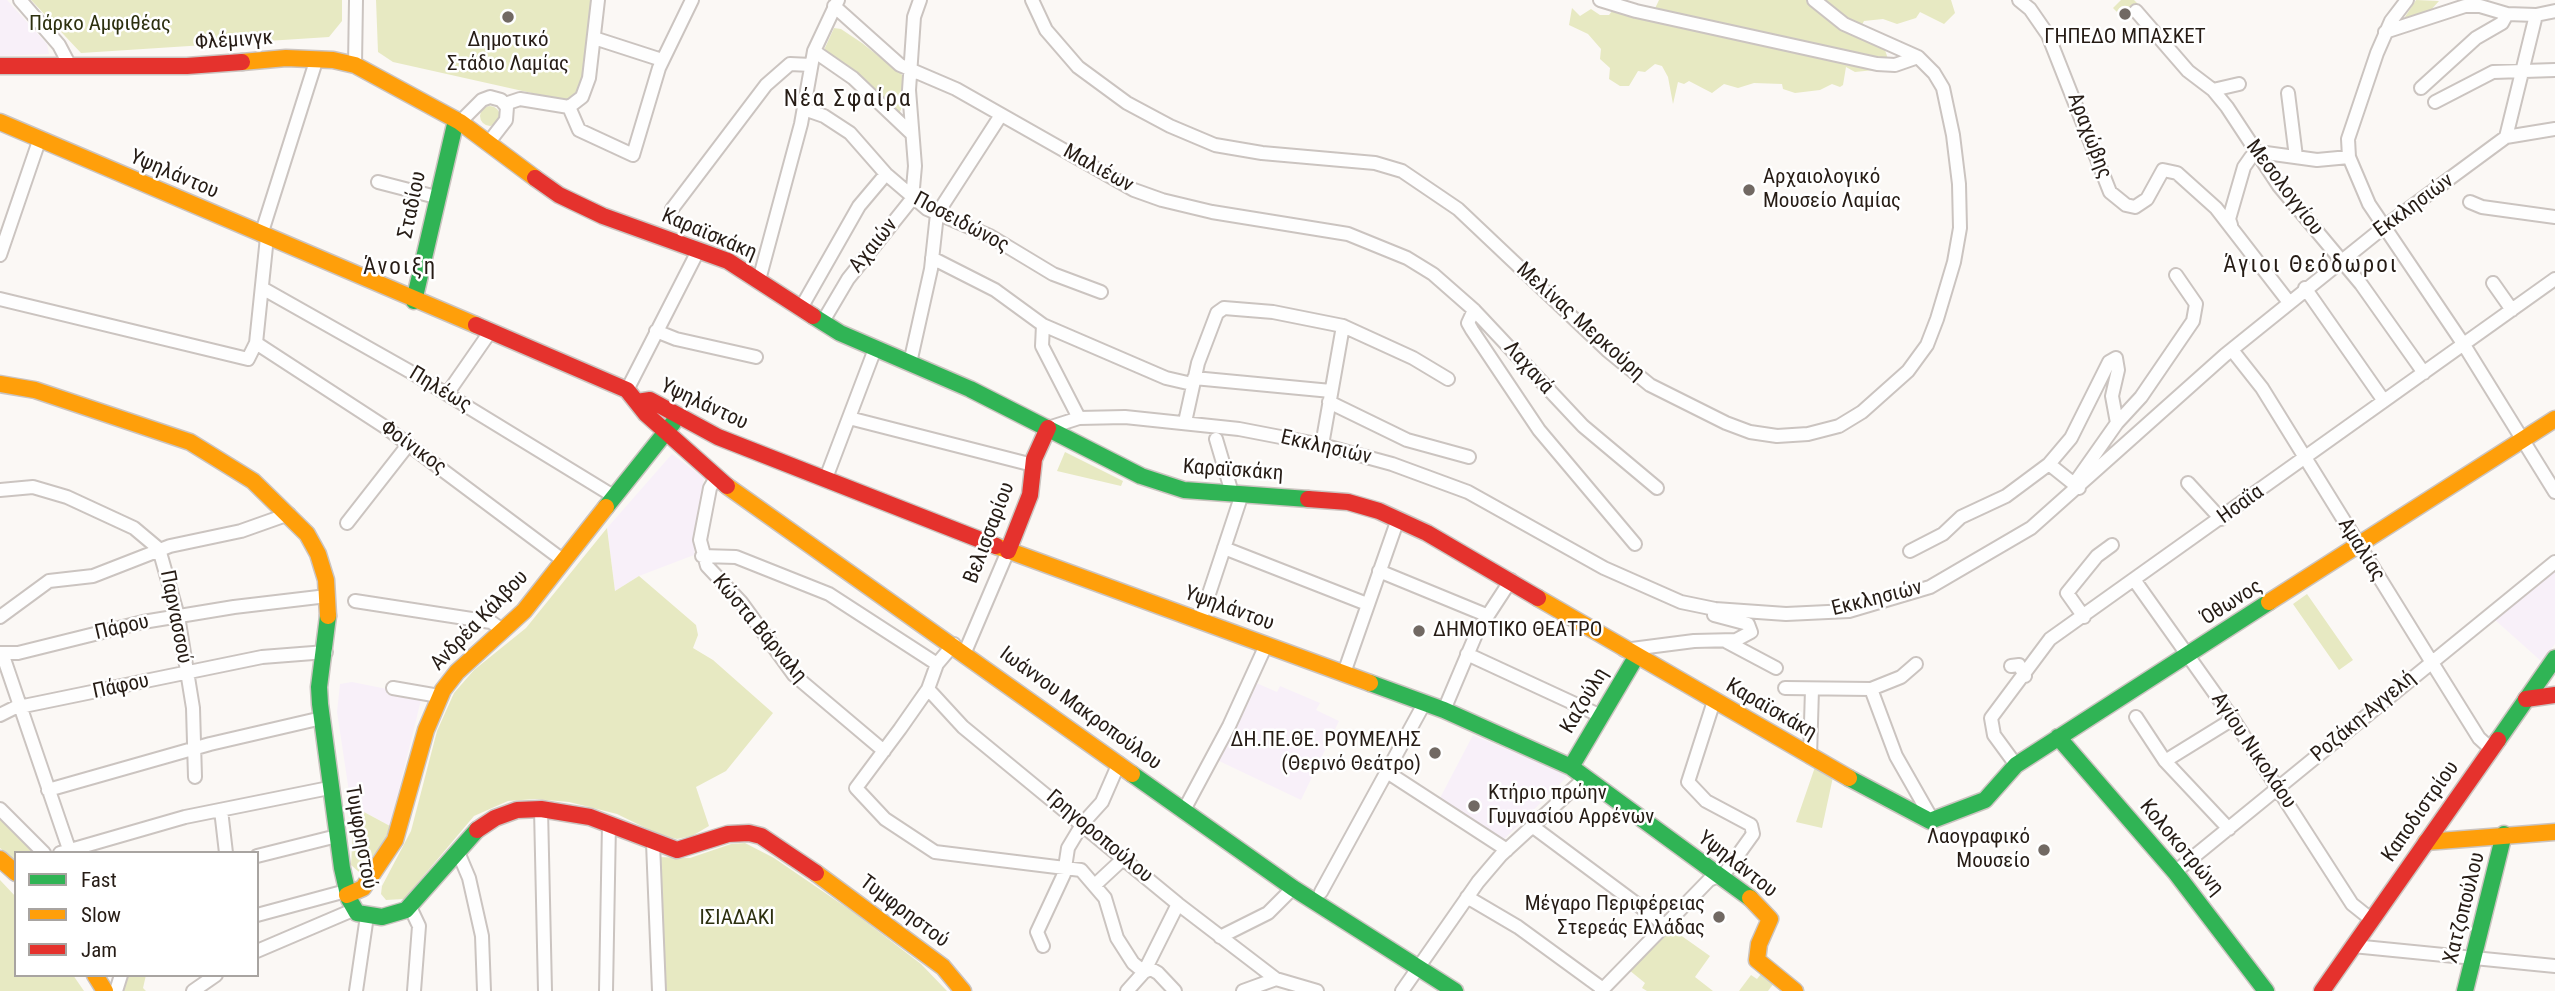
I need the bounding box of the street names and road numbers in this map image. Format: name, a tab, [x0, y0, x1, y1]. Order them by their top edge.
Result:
street label: Φλέμινγκ	[194, 26, 274, 56]
street label: Αραχώβης	[2061, 90, 2117, 182]
street label: Μεσολογγίου	[2240, 135, 2328, 241]
street label: Μαλιέων	[1058, 139, 1138, 199]
street label: Υψηλάντου	[126, 145, 222, 205]
street label: Σταδίου	[394, 169, 432, 241]
street label: Εκκλησιών	[2369, 169, 2459, 243]
street label: Ποσειδώνος	[909, 187, 1013, 259]
street label: Καραϊσκάκη	[658, 204, 760, 266]
street label: Αχαιών	[844, 214, 904, 278]
street label: Μελίνας Μερκούρη	[1510, 258, 1650, 386]
street label: Λαχανά	[1498, 336, 1558, 400]
street label: Πηλέως	[404, 362, 476, 418]
street label: Υψηλάντου	[656, 374, 752, 436]
street label: Φοίνικος	[375, 415, 451, 481]
street label: Εκκλησιών	[1278, 425, 1374, 471]
street label: Καραϊσκάκη	[1182, 455, 1284, 487]
street label: Βελισσαρίου	[959, 479, 1021, 587]
street label: Ησαΐα	[2213, 480, 2269, 530]
street label: Αμαλίας	[2332, 514, 2390, 586]
street label: Ανδρέα Κάλβου	[426, 566, 534, 676]
street label: Παρνασσού	[154, 568, 196, 666]
street label: Κώστα Βάρναλη	[706, 570, 812, 688]
street label: Όθωνος	[2197, 574, 2267, 632]
street label: Εκκλησιών	[1829, 576, 1925, 622]
street label: Υψηλάντου	[1181, 581, 1277, 637]
street label: Πάρου	[93, 610, 151, 646]
street label: Ιωάννου Μακροπούλου	[994, 642, 1166, 776]
street label: Καζούλη	[1556, 664, 1614, 738]
street label: Ροζάκη-Αγγελή	[2307, 666, 2421, 768]
street label: Πάφου	[90, 669, 152, 705]
street label: Καραϊσκάκη	[1721, 674, 1821, 746]
street label: Αγίου Νικολάου	[2205, 688, 2301, 814]
street label: Καποδιστρίου	[2377, 757, 2465, 867]
street label: Τυμφρηστού	[338, 783, 382, 891]
street label: Γρηγοροπούλου	[1041, 785, 1157, 889]
street label: Κολοκοτρώνη	[2134, 795, 2228, 901]
street label: Υψηλάντου	[1692, 826, 1782, 904]
street label: Χατζοπούλου	[2439, 850, 2491, 966]
street label: Τυμφρηστού	[854, 870, 954, 954]

